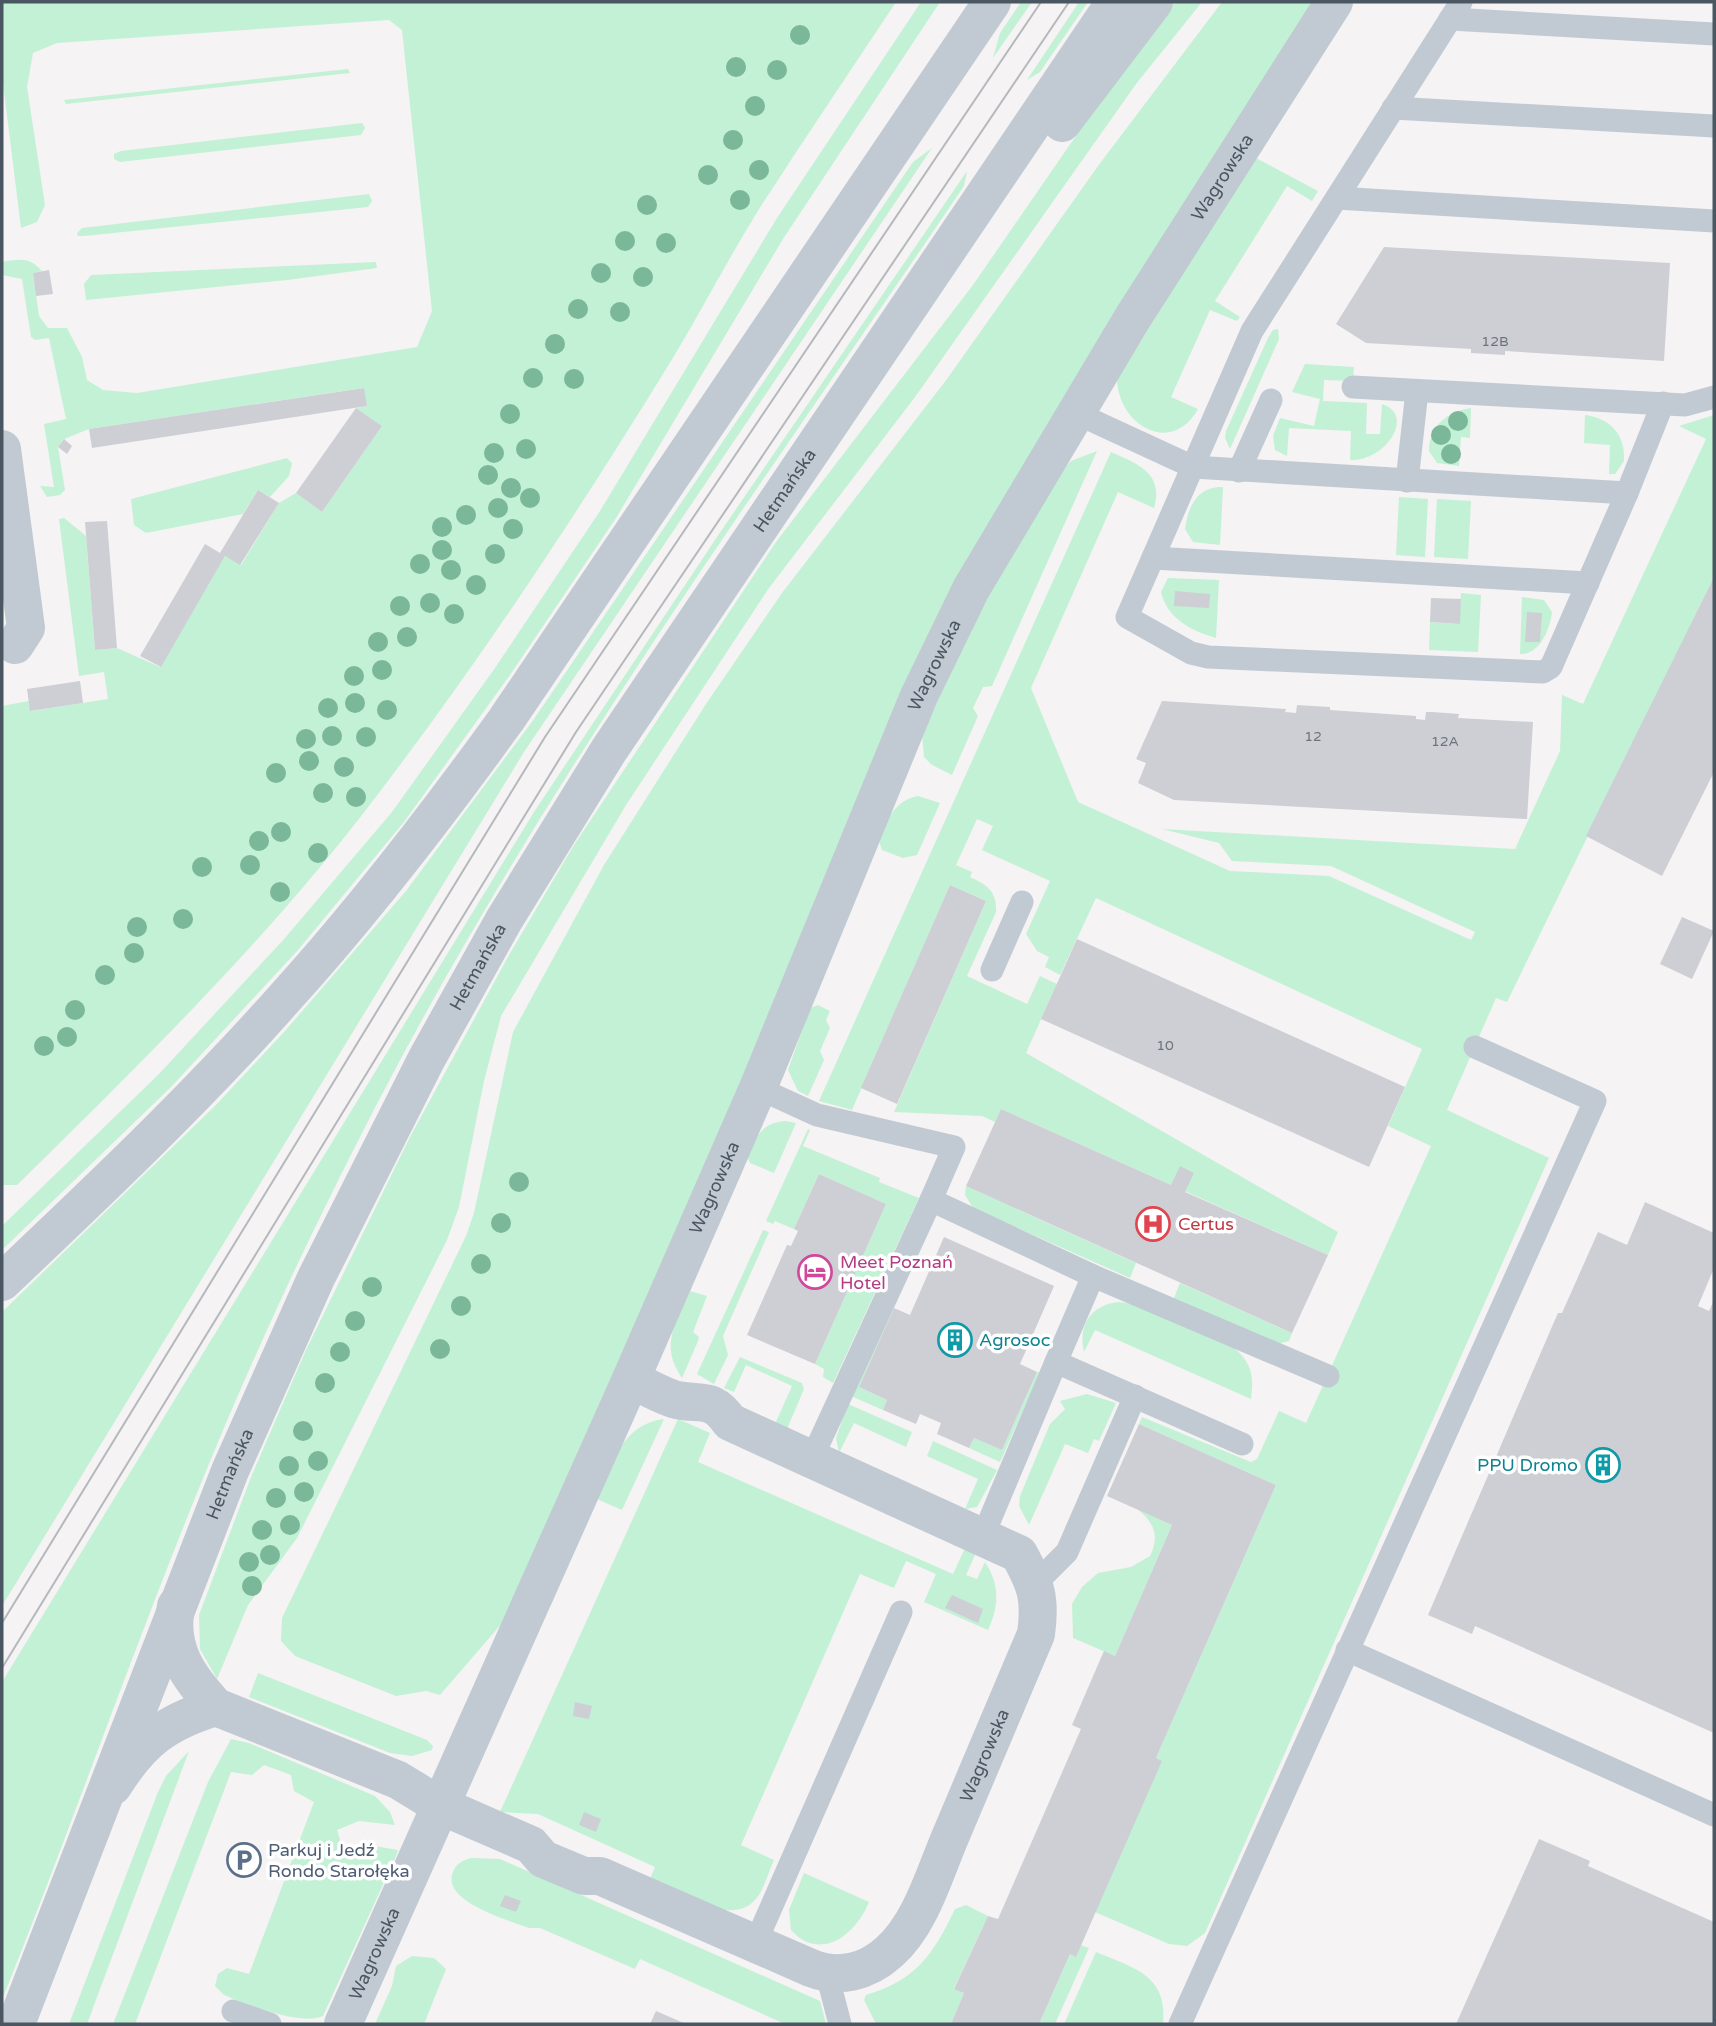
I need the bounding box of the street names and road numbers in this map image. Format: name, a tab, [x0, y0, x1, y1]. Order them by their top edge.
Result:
street label: Wagrowska	[1186, 130, 1258, 225]
street label: Hetmańska	[749, 444, 821, 536]
street label: Wagrowska	[903, 616, 966, 714]
street label: Hetmańska	[445, 919, 511, 1014]
street label: Wagrowska	[685, 1138, 744, 1238]
street label: Hetmańska	[201, 1425, 258, 1523]
street label: Wagrowska	[955, 1706, 1014, 1805]
street label: Wagrowska	[344, 1904, 405, 2003]

